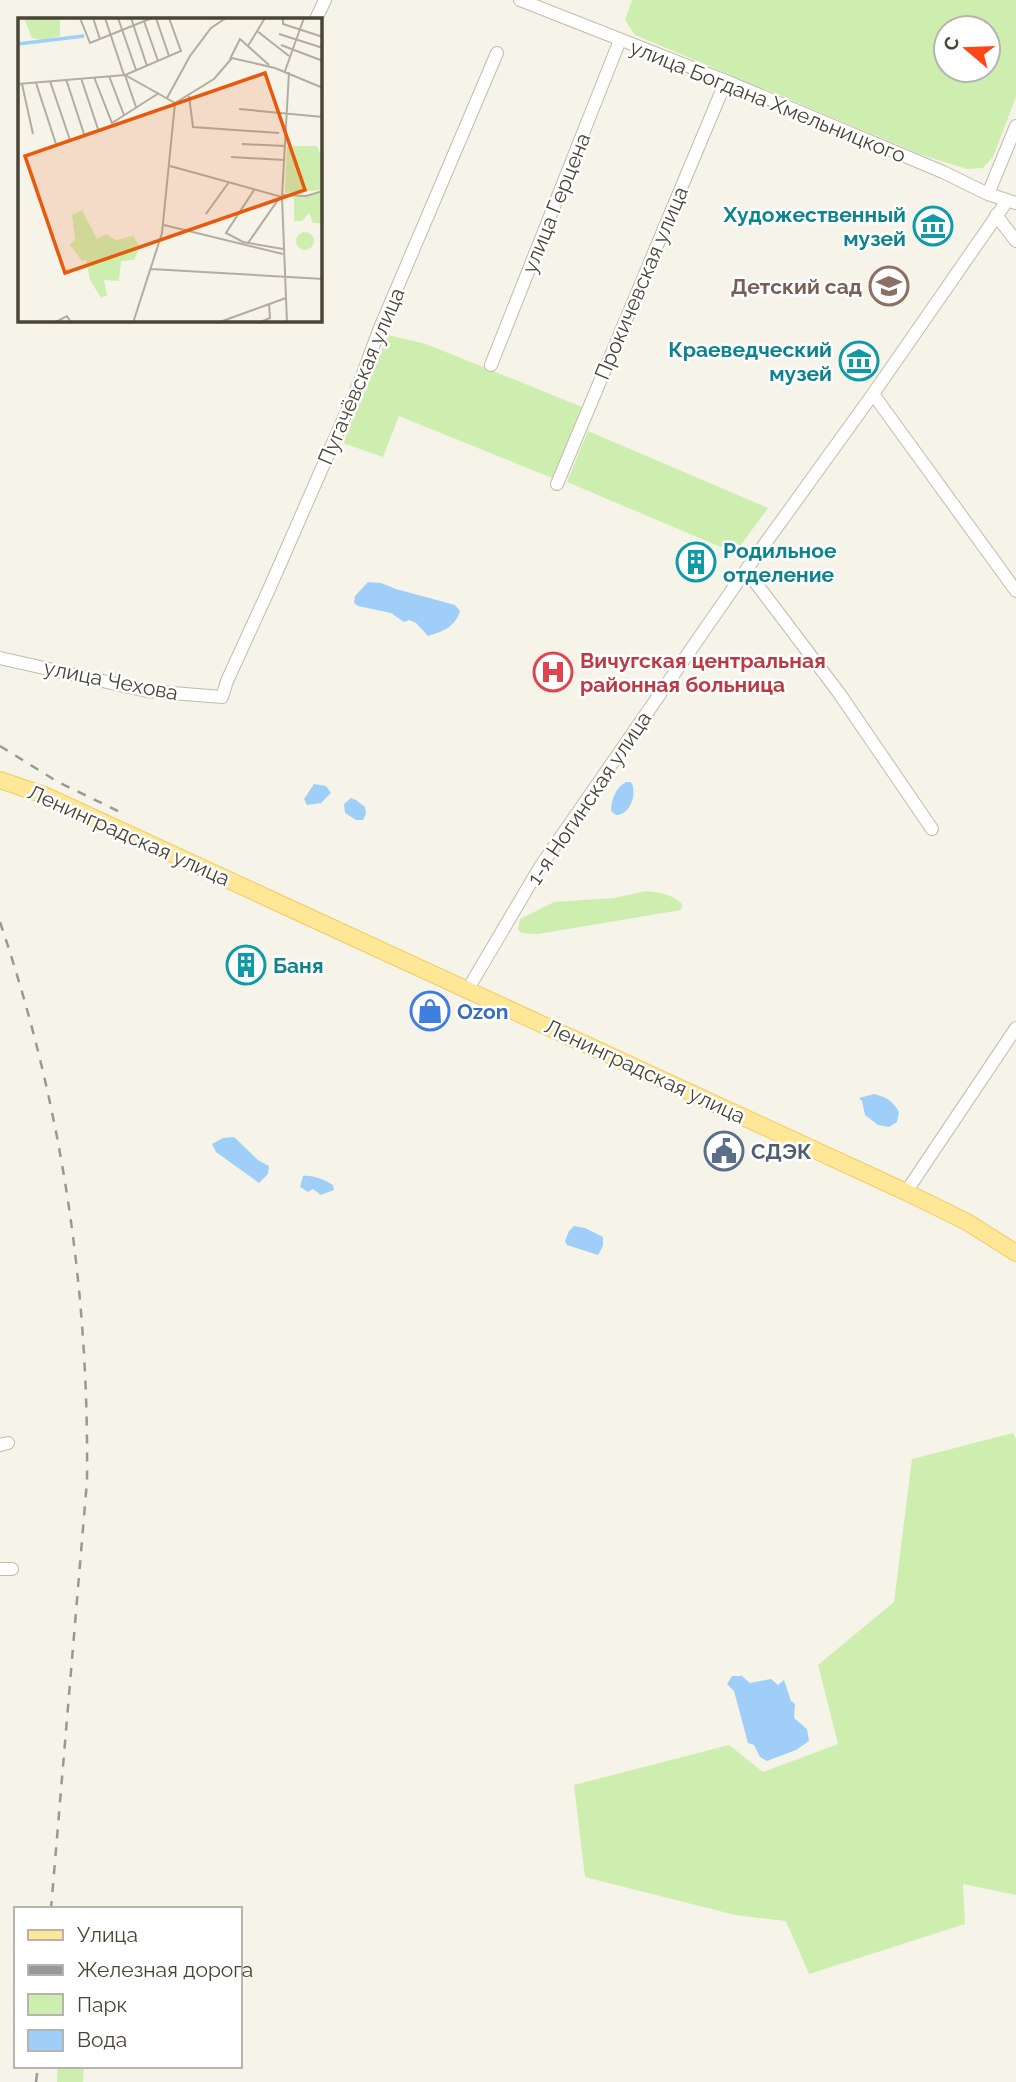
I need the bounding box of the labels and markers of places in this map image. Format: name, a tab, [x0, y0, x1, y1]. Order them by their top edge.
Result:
place label: Художественный музей	[722, 202, 906, 251]
museum icon: Художественный музей	[912, 205, 954, 247]
school or university icon: Детский сад	[868, 265, 910, 307]
place label: Детский сад	[731, 274, 862, 299]
place label: Краеведческий музей	[668, 337, 832, 386]
museum icon: Краеведческий музей	[838, 340, 880, 382]
place label: Родильное отделение	[723, 538, 837, 587]
building icon: Родильное отделение	[675, 541, 717, 583]
place label: Вичугская центральная районная больница	[580, 648, 826, 697]
hospital icon: Вичугская центральная районная больница	[532, 651, 574, 693]
building icon: Баня	[225, 944, 267, 986]
place label: Баня	[273, 953, 324, 978]
shop icon: Ozon	[409, 990, 451, 1032]
place label: Ozon	[457, 999, 508, 1024]
public building icon: СДЭК	[703, 1130, 745, 1172]
place label: СДЭК	[751, 1139, 812, 1164]

